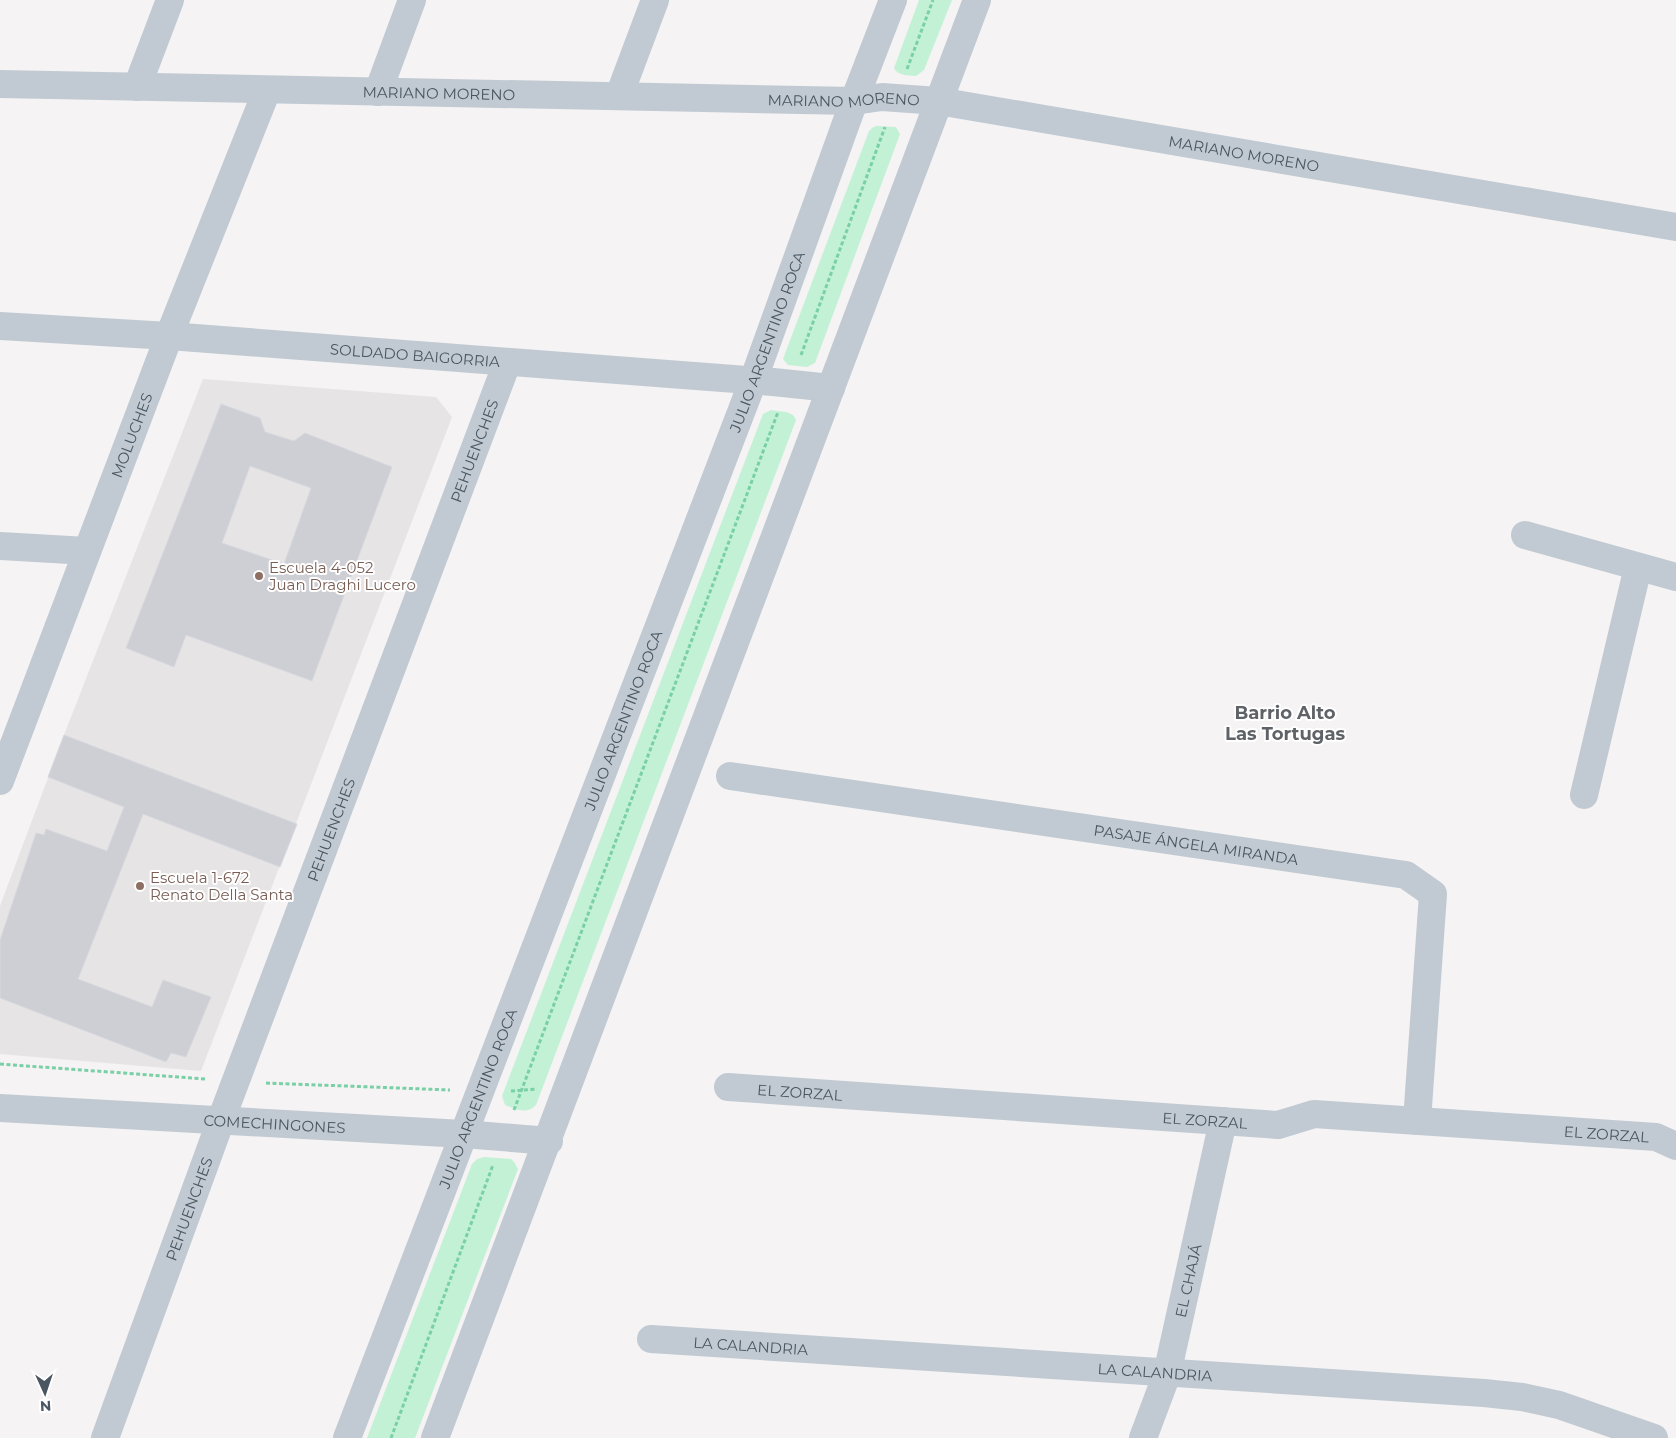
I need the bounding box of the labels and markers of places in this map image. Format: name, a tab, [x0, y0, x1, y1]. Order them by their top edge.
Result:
place label: Escuela 4-052 Juan Draghi Lucero	[268, 558, 416, 594]
marker: Escuela 4-052 Juan Draghi Lucero	[253, 570, 265, 582]
place label: Escuela 1-672 Renato Della Santa	[150, 868, 293, 904]
marker: Escuela 1-672 Renato Della Santa	[134, 880, 146, 892]

